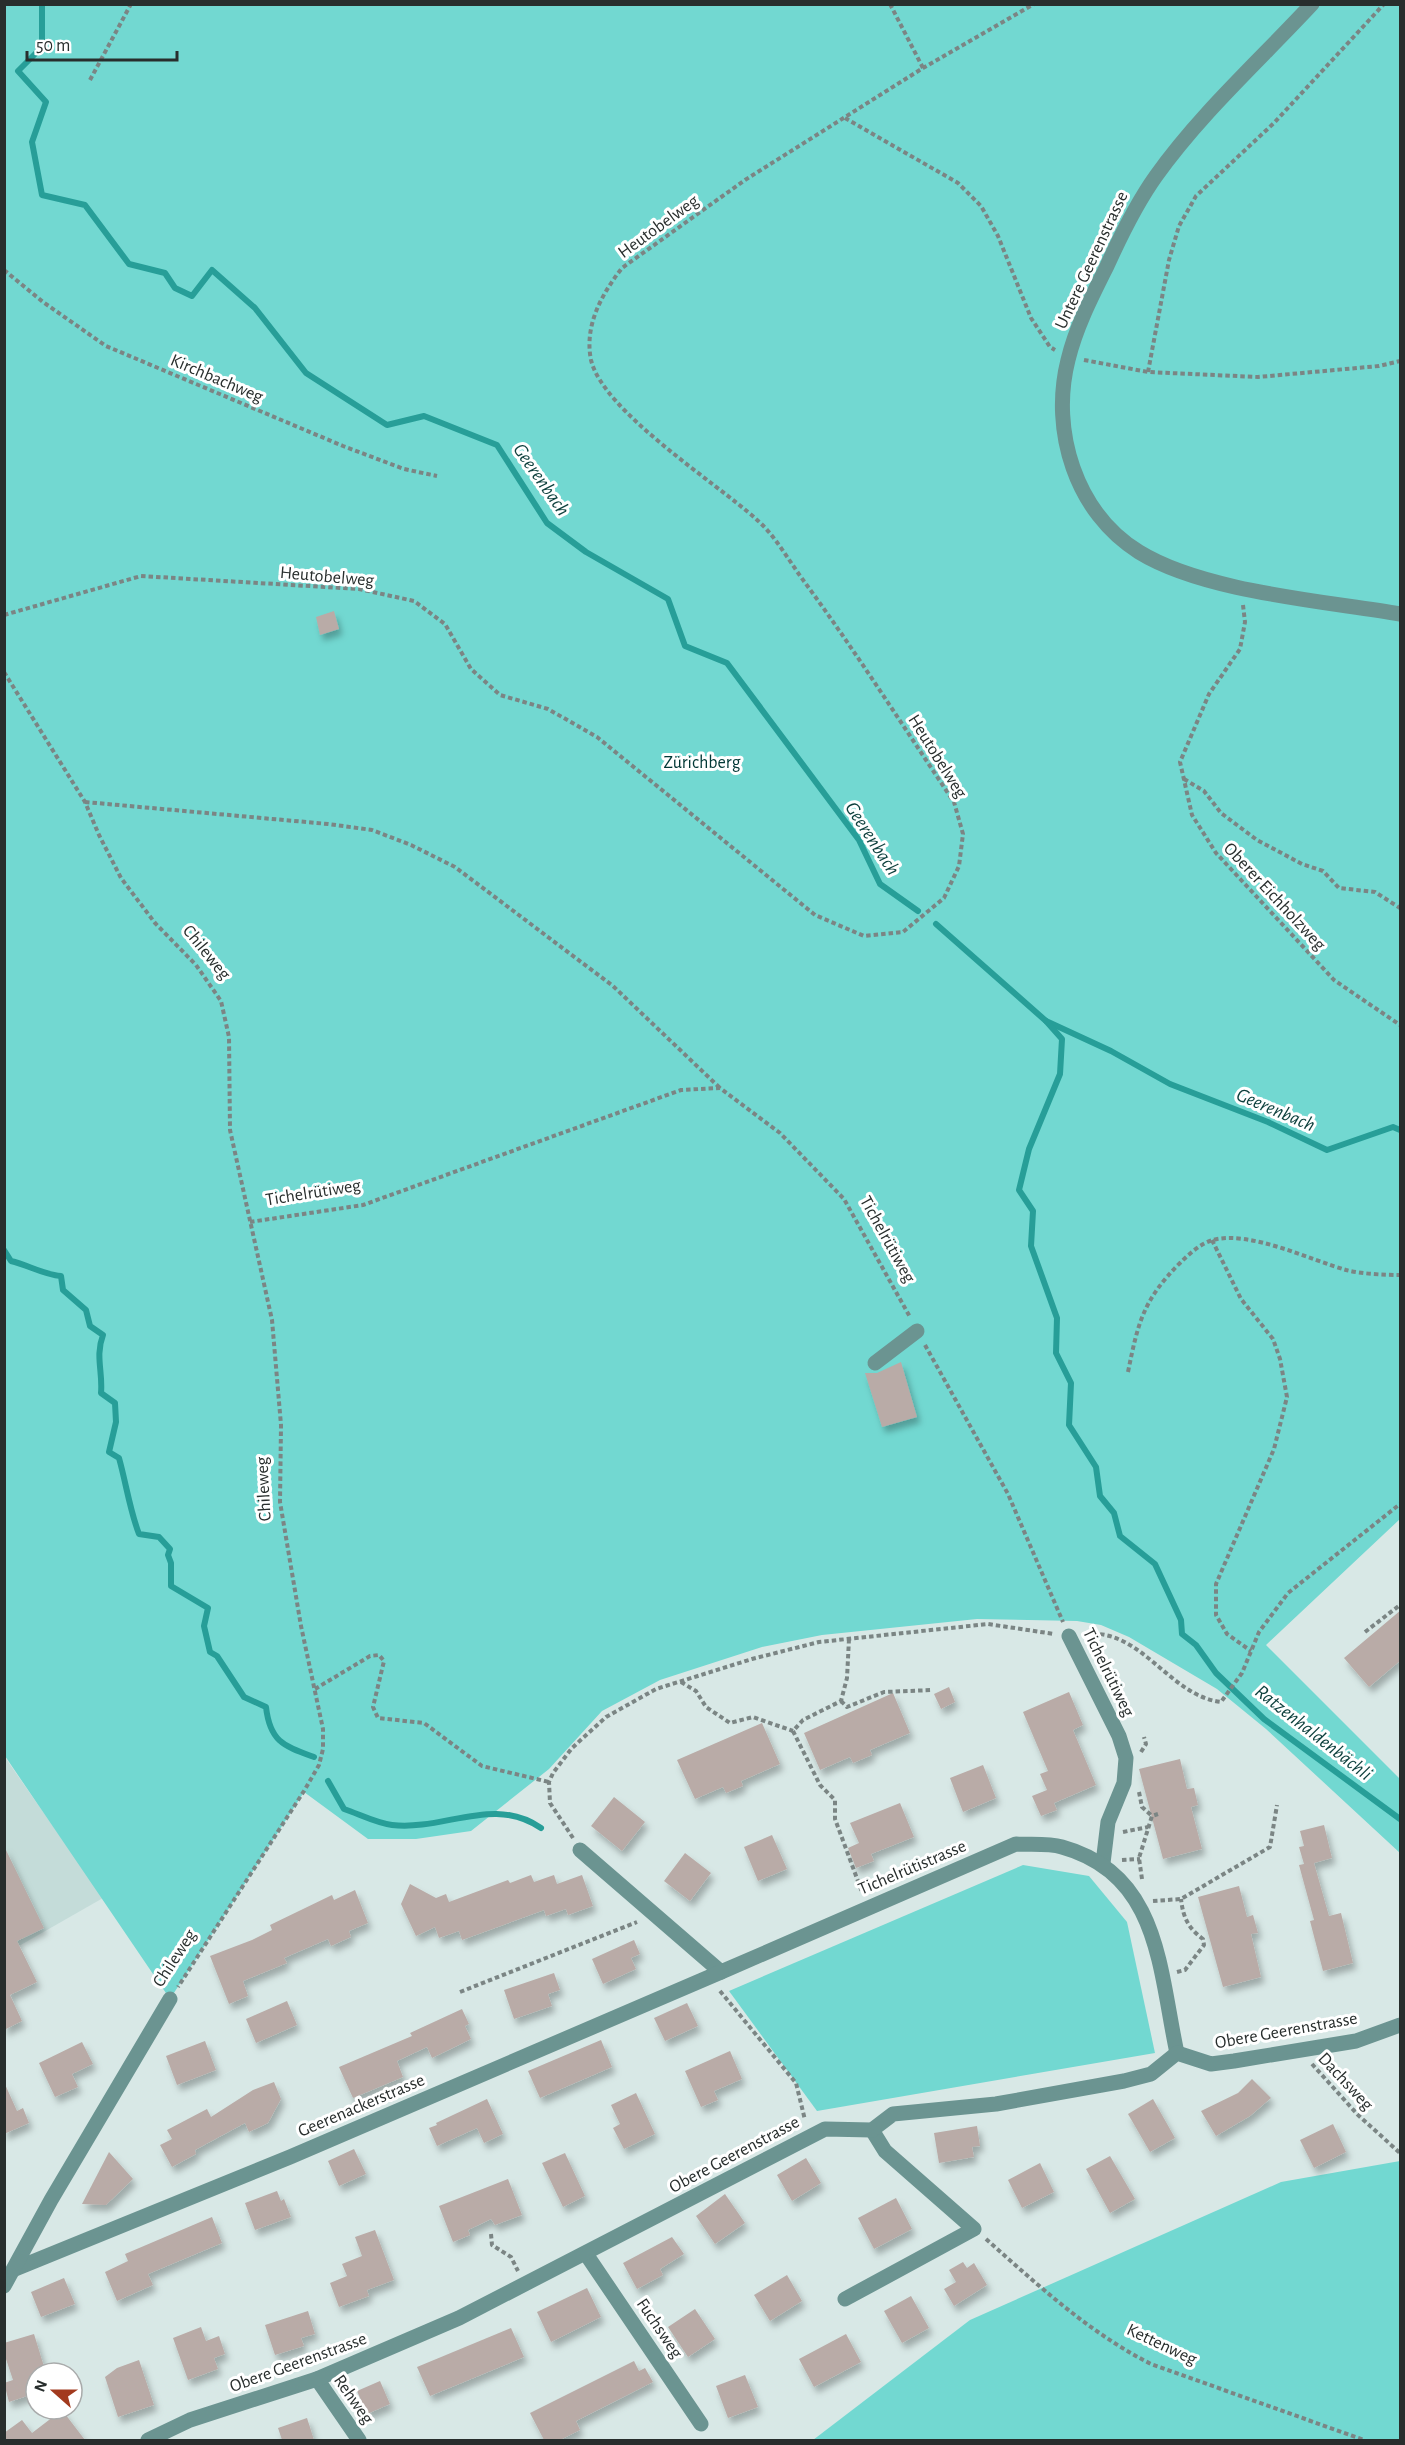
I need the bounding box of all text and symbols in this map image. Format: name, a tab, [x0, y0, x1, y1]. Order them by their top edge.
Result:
scale bar	[27, 24, 177, 62]
text: 50 m	[36, 37, 70, 55]
street label: Untere Geerenstrasse	[1052, 189, 1132, 332]
street label: Heutobelweg	[615, 192, 702, 262]
street label: Kirchbachweg	[168, 351, 266, 407]
water label: Geerenbach	[509, 440, 573, 519]
street label: Heutobelweg	[279, 564, 375, 590]
street label: Heutobelweg	[904, 712, 970, 802]
park label: Zürichberg	[664, 754, 741, 772]
water label: Geerenbach	[841, 798, 903, 879]
street label: Oberer Eichholzweg	[1220, 839, 1329, 954]
street label: Chileweg	[179, 922, 234, 984]
water label: Geerenbach	[1233, 1084, 1318, 1135]
street label: Tichelrütiweg	[264, 1177, 362, 1209]
street label: Tichelrütiweg	[856, 1193, 918, 1286]
street label: Chileweg	[253, 1456, 275, 1522]
street label: Tichelrütiweg	[1079, 1625, 1137, 1720]
water label: Ratzenhaldenbächli	[1251, 1681, 1376, 1784]
street label: Tichelrütistrasse	[856, 1837, 969, 1899]
street label: Chileweg	[150, 1926, 200, 1991]
street label: Obere Geerenstrasse	[1213, 2010, 1359, 2052]
street label: Dachsweg	[1314, 2049, 1376, 2114]
street label: Geerenackerstrasse	[295, 2071, 427, 2141]
street label: Obere Geerenstrasse	[666, 2113, 802, 2197]
street label: Fuchsweg	[633, 2295, 686, 2362]
street label: Kettenweg	[1124, 2321, 1200, 2369]
street label: Obere Geerenstrasse	[227, 2330, 369, 2396]
north arrow	[24, 2361, 84, 2421]
street label: Rehweg	[330, 2372, 377, 2428]
text: N	[31, 2378, 50, 2394]

